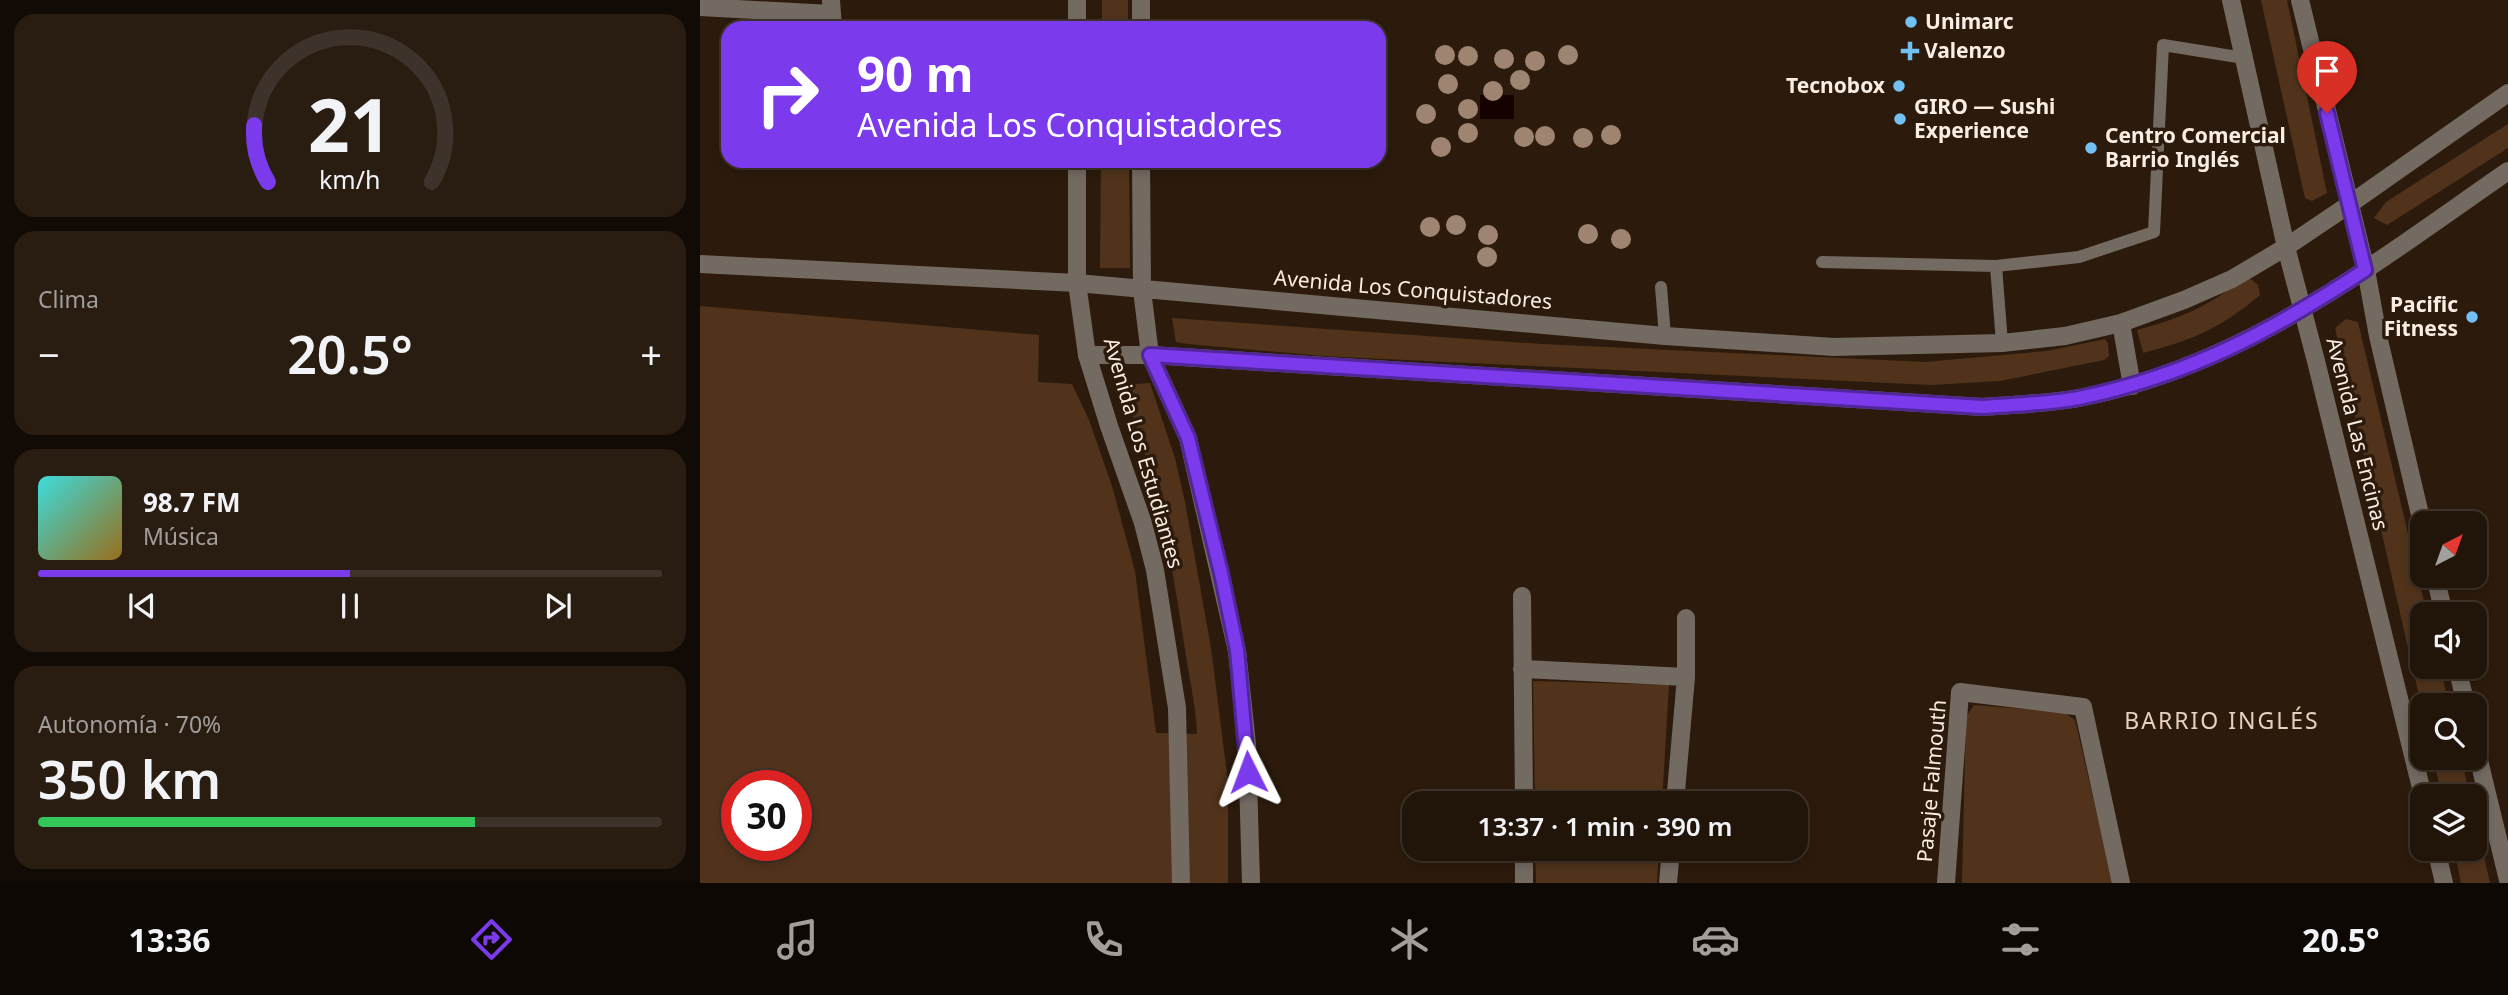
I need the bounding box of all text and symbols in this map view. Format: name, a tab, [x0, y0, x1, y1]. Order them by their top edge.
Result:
place label: Unimarc	[1925, 7, 2014, 35]
marker: Unimarc	[1903, 14, 1919, 30]
place label: Valenzo	[1924, 36, 2006, 64]
text: 90 m	[857, 40, 974, 106]
pin	[2297, 41, 2357, 113]
marker: Valenzo	[1902, 43, 1918, 59]
icon: right	[742, 49, 833, 140]
icon: arrive	[2308, 52, 2346, 90]
place label: Tecnobox	[1786, 71, 1886, 99]
text: 21	[308, 74, 392, 173]
marker: Tecnobox	[1891, 78, 1907, 94]
place label: GIRO — Sushi Experience	[1914, 92, 2055, 144]
text: Avenida Los Conquistadores	[857, 103, 1282, 146]
marker: GIRO — Sushi Experience	[1892, 111, 1908, 127]
place label: Centro Comercial Barrio Inglés	[2105, 121, 2286, 173]
marker: Centro Comercial Barrio Inglés	[2083, 140, 2099, 156]
text: km/h	[319, 161, 381, 195]
street label: Avenida Los Conquistadores	[1273, 263, 1553, 315]
text: Clima	[38, 283, 99, 315]
place label: Pacific Fitness	[2384, 290, 2458, 342]
marker: Pacific Fitness	[2464, 309, 2480, 325]
text: 20.5°	[287, 318, 413, 389]
text: −	[38, 328, 60, 380]
text: +	[640, 328, 662, 380]
street label: Avenida Los Estudiantes	[1098, 334, 1190, 571]
street label: Avenida Las Encinas	[2320, 334, 2395, 533]
text: 98.7 FM	[143, 484, 240, 520]
north arrow	[2410, 511, 2487, 588]
map controls	[2410, 511, 2487, 861]
text: Música	[143, 520, 219, 552]
icon: previous	[123, 587, 161, 625]
icon: pause	[331, 587, 369, 625]
icon: next	[539, 587, 577, 625]
button: sound	[2410, 602, 2487, 679]
button: search	[2410, 693, 2487, 770]
street label: Pasaje Falmouth	[1910, 698, 1952, 863]
district label: BARRIO INGLÉS	[2124, 704, 2320, 736]
text: Autonomía · 70%	[38, 708, 221, 740]
position arrow	[1211, 735, 1285, 809]
text: 350 km	[38, 743, 221, 814]
speed limit sign: 30	[721, 770, 812, 861]
button: layers	[2410, 784, 2487, 861]
text: 13:37 · 1 min · 390 m	[1478, 808, 1732, 844]
icon: directions	[467, 915, 516, 964]
icon: music	[773, 915, 822, 964]
icon: phone	[1079, 915, 1128, 964]
icon: climate	[1385, 915, 1434, 964]
icon: car	[1691, 915, 1740, 964]
icon: filters	[1996, 915, 2045, 964]
text: 13:36	[128, 918, 211, 961]
text: 20.5°	[2302, 918, 2380, 961]

